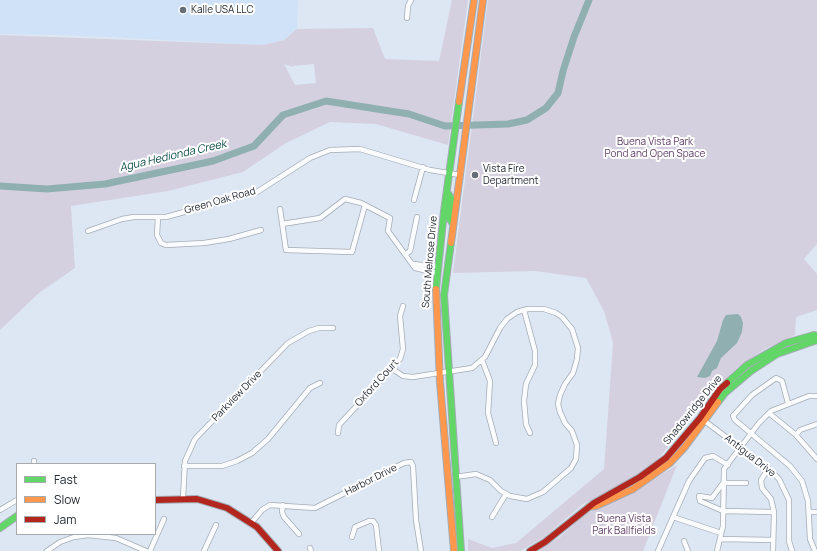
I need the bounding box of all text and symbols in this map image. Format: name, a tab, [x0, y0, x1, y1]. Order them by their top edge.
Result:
place label: Kalle USA LLC	[191, 4, 254, 16]
marker: Kalle USA LLC	[178, 5, 188, 15]
park label: Buena Vista Park Pond and Open Space	[605, 136, 705, 160]
water label: Agua Hedionda Creek	[118, 137, 228, 175]
place label: Vista Fire Department	[483, 163, 539, 186]
marker: Vista Fire Department	[470, 170, 480, 180]
street label: Green Oak Road	[183, 185, 257, 217]
street label: South Melrose Drive	[420, 215, 440, 309]
street label: Oxford Court	[353, 357, 401, 409]
street label: Parkview Drive	[210, 368, 264, 424]
street label: Shadowridge Drive	[661, 373, 725, 447]
street label: Antigua Drive	[722, 432, 778, 480]
street label: Harbor Drive	[343, 462, 399, 498]
legend	[16, 463, 156, 535]
text: Fast	[54, 471, 78, 488]
text: Slow	[54, 491, 80, 508]
text: Jam	[54, 511, 76, 528]
park label: Buena Vista Park Ballfields	[592, 513, 656, 536]

